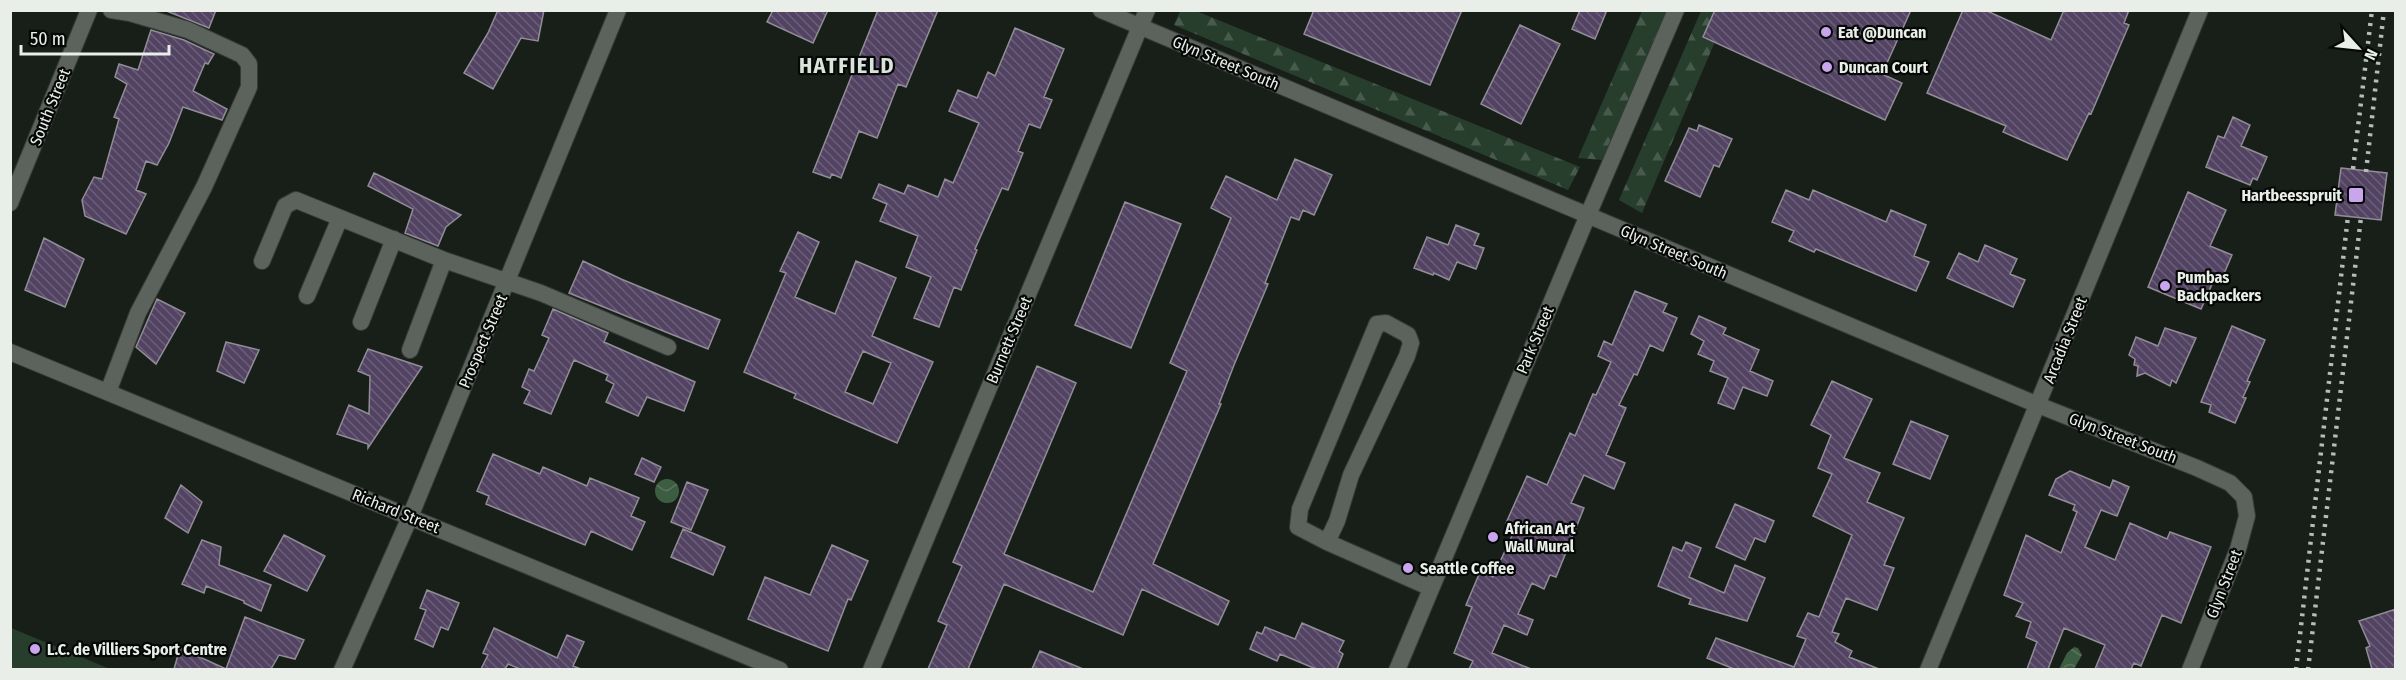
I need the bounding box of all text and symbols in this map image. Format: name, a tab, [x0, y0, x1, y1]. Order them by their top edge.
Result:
scale bar	[21, 18, 170, 56]
north arrow	[2328, 18, 2388, 78]
place label: Eat @Duncan	[1838, 23, 1926, 42]
marker: Eat @Duncan	[1819, 25, 1833, 39]
text: 50 m	[30, 28, 66, 50]
street label: Glyn Street South	[1170, 32, 1282, 94]
text: N	[2360, 46, 2382, 63]
district label: HATFIELD	[799, 52, 895, 79]
place label: Duncan Court	[1839, 58, 1928, 77]
marker: Duncan Court	[1820, 60, 1834, 74]
street label: South Street	[26, 65, 74, 148]
place label: Hartbeesspruit	[2241, 186, 2342, 205]
marker: Hartbeesspruit	[2347, 186, 2365, 204]
street label: Glyn Street South	[1618, 221, 1730, 283]
place label: Pumbas Backpackers	[2177, 268, 2261, 305]
marker: Pumbas Backpackers	[2158, 279, 2172, 293]
street label: Prospect Street	[455, 291, 512, 391]
street label: Burnett Street	[982, 293, 1036, 386]
street label: Arcadia Street	[2039, 293, 2091, 386]
street label: Park Street	[1512, 303, 1558, 377]
street label: Glyn Street South	[2066, 409, 2180, 467]
street label: Richard Street	[349, 485, 443, 537]
place label: African Art Wall Mural	[1504, 519, 1576, 556]
marker: African Art Wall Mural	[1486, 530, 1500, 544]
street label: Glyn Street	[2202, 546, 2246, 621]
place label: Seattle Coffee	[1420, 559, 1514, 578]
marker: Seattle Coffee	[1401, 561, 1415, 575]
place label: L.C. de Villiers Sport Centre	[47, 640, 227, 659]
marker: L.C. de Villiers Sport Centre	[28, 642, 42, 656]

